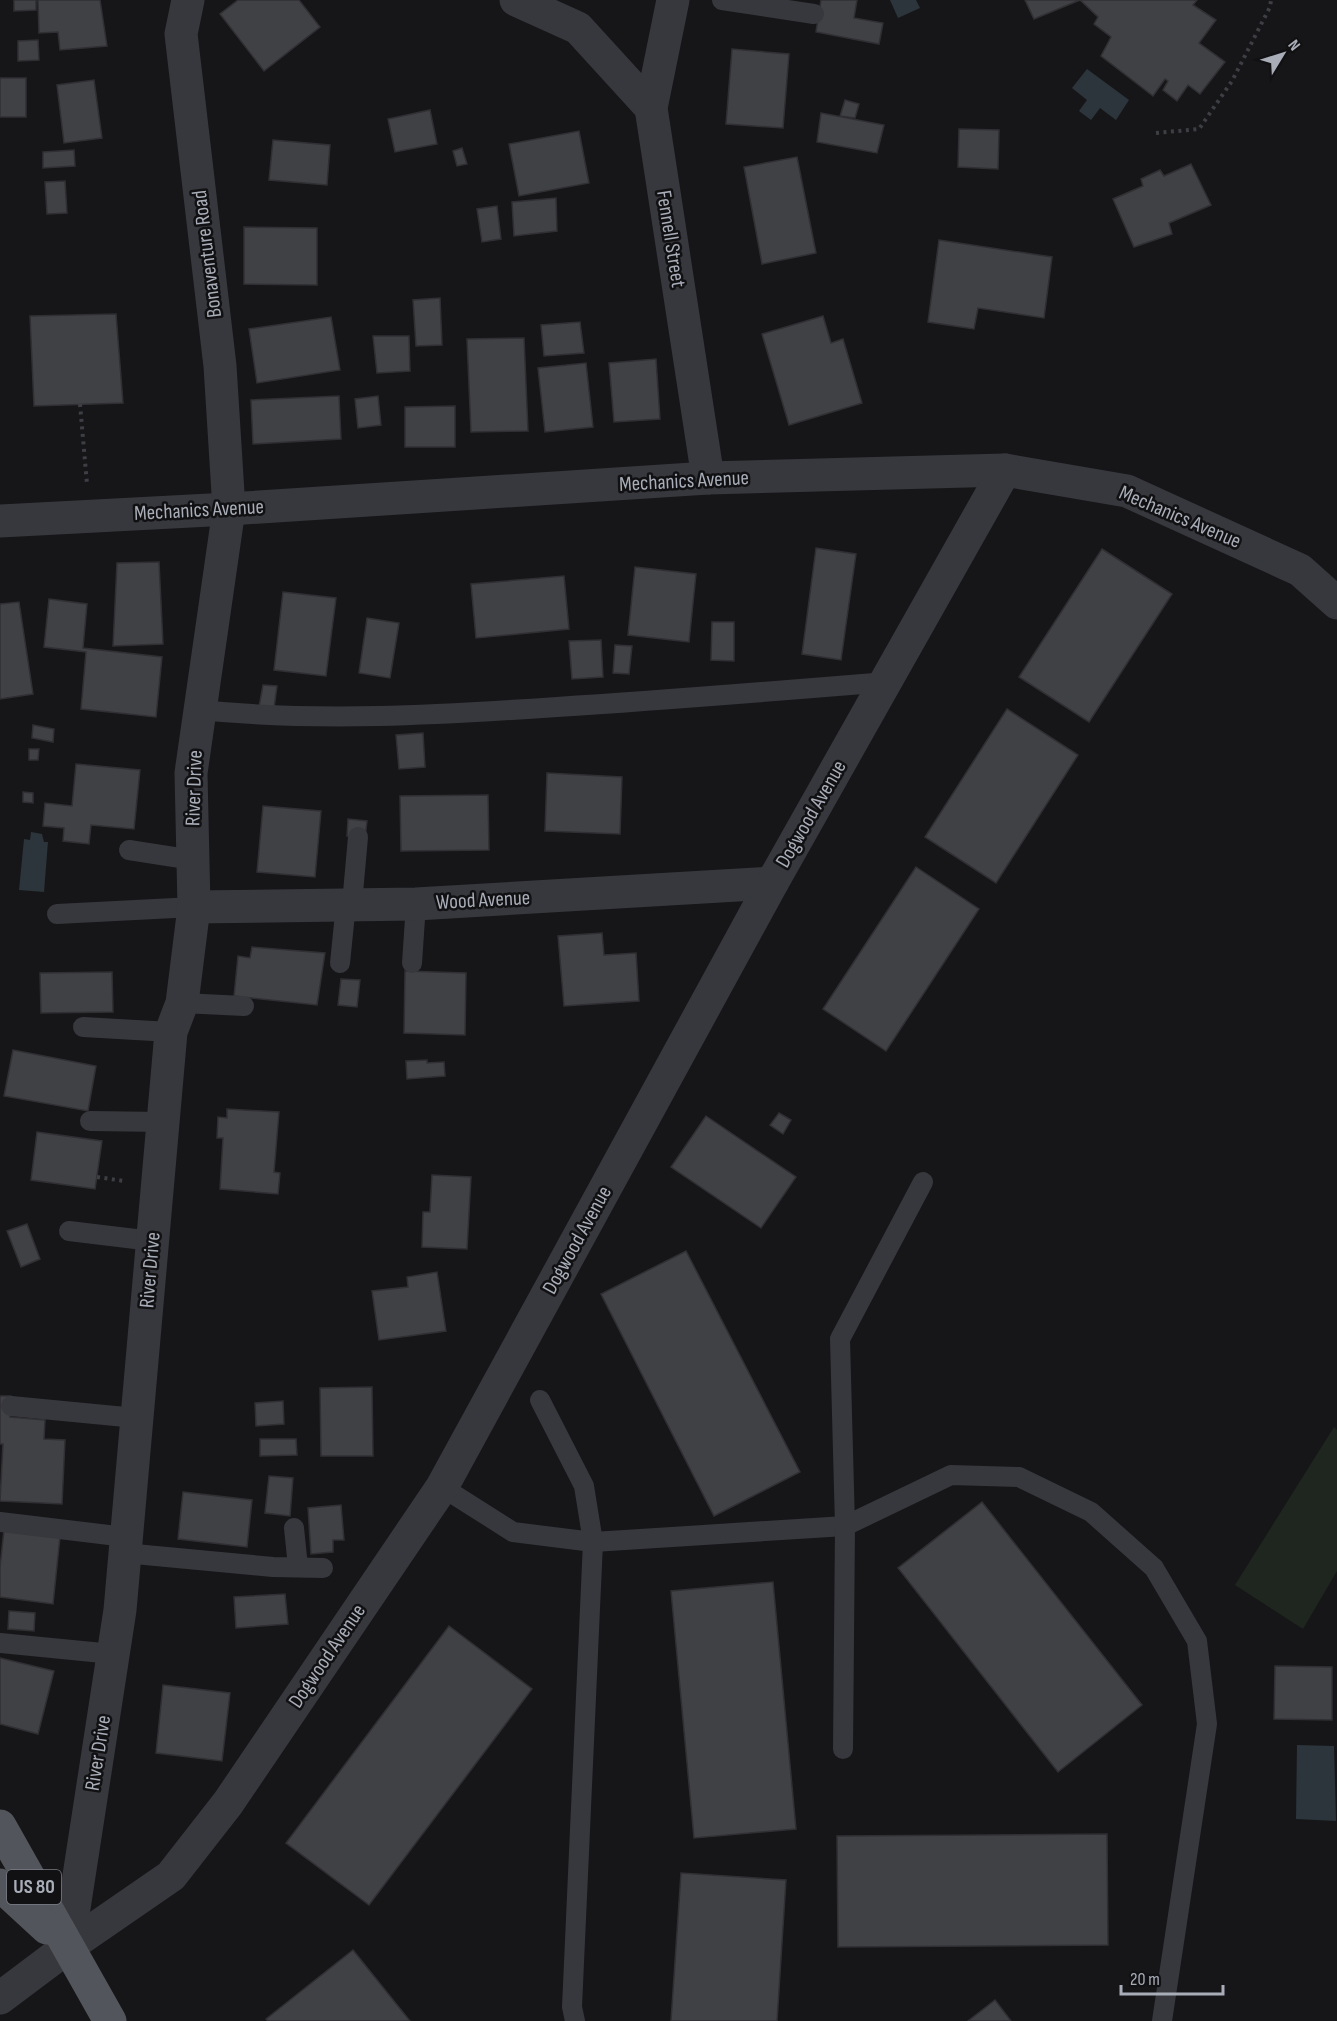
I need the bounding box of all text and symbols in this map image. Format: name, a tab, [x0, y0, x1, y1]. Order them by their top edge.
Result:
north arrow	[1253, 24, 1313, 84]
text: N	[1284, 36, 1304, 55]
street label: Bonaventure Road	[187, 189, 227, 319]
street label: Fennell Street	[651, 189, 691, 289]
street label: Mechanics Avenue	[618, 465, 750, 497]
street label: Mechanics Avenue	[1115, 480, 1245, 554]
street label: Mechanics Avenue	[133, 494, 265, 526]
street label: River Drive	[180, 750, 208, 826]
street label: Dogwood Avenue	[770, 756, 852, 872]
street label: Wood Avenue	[435, 885, 531, 915]
street label: Dogwood Avenue	[537, 1182, 617, 1298]
street label: River Drive	[134, 1231, 166, 1309]
street label: Dogwood Avenue	[283, 1599, 371, 1713]
street label: River Drive	[80, 1713, 116, 1793]
road number: US 80	[7, 1870, 61, 1904]
scale bar	[1121, 1958, 1223, 1996]
text: 20 m	[1130, 1969, 1160, 1990]

